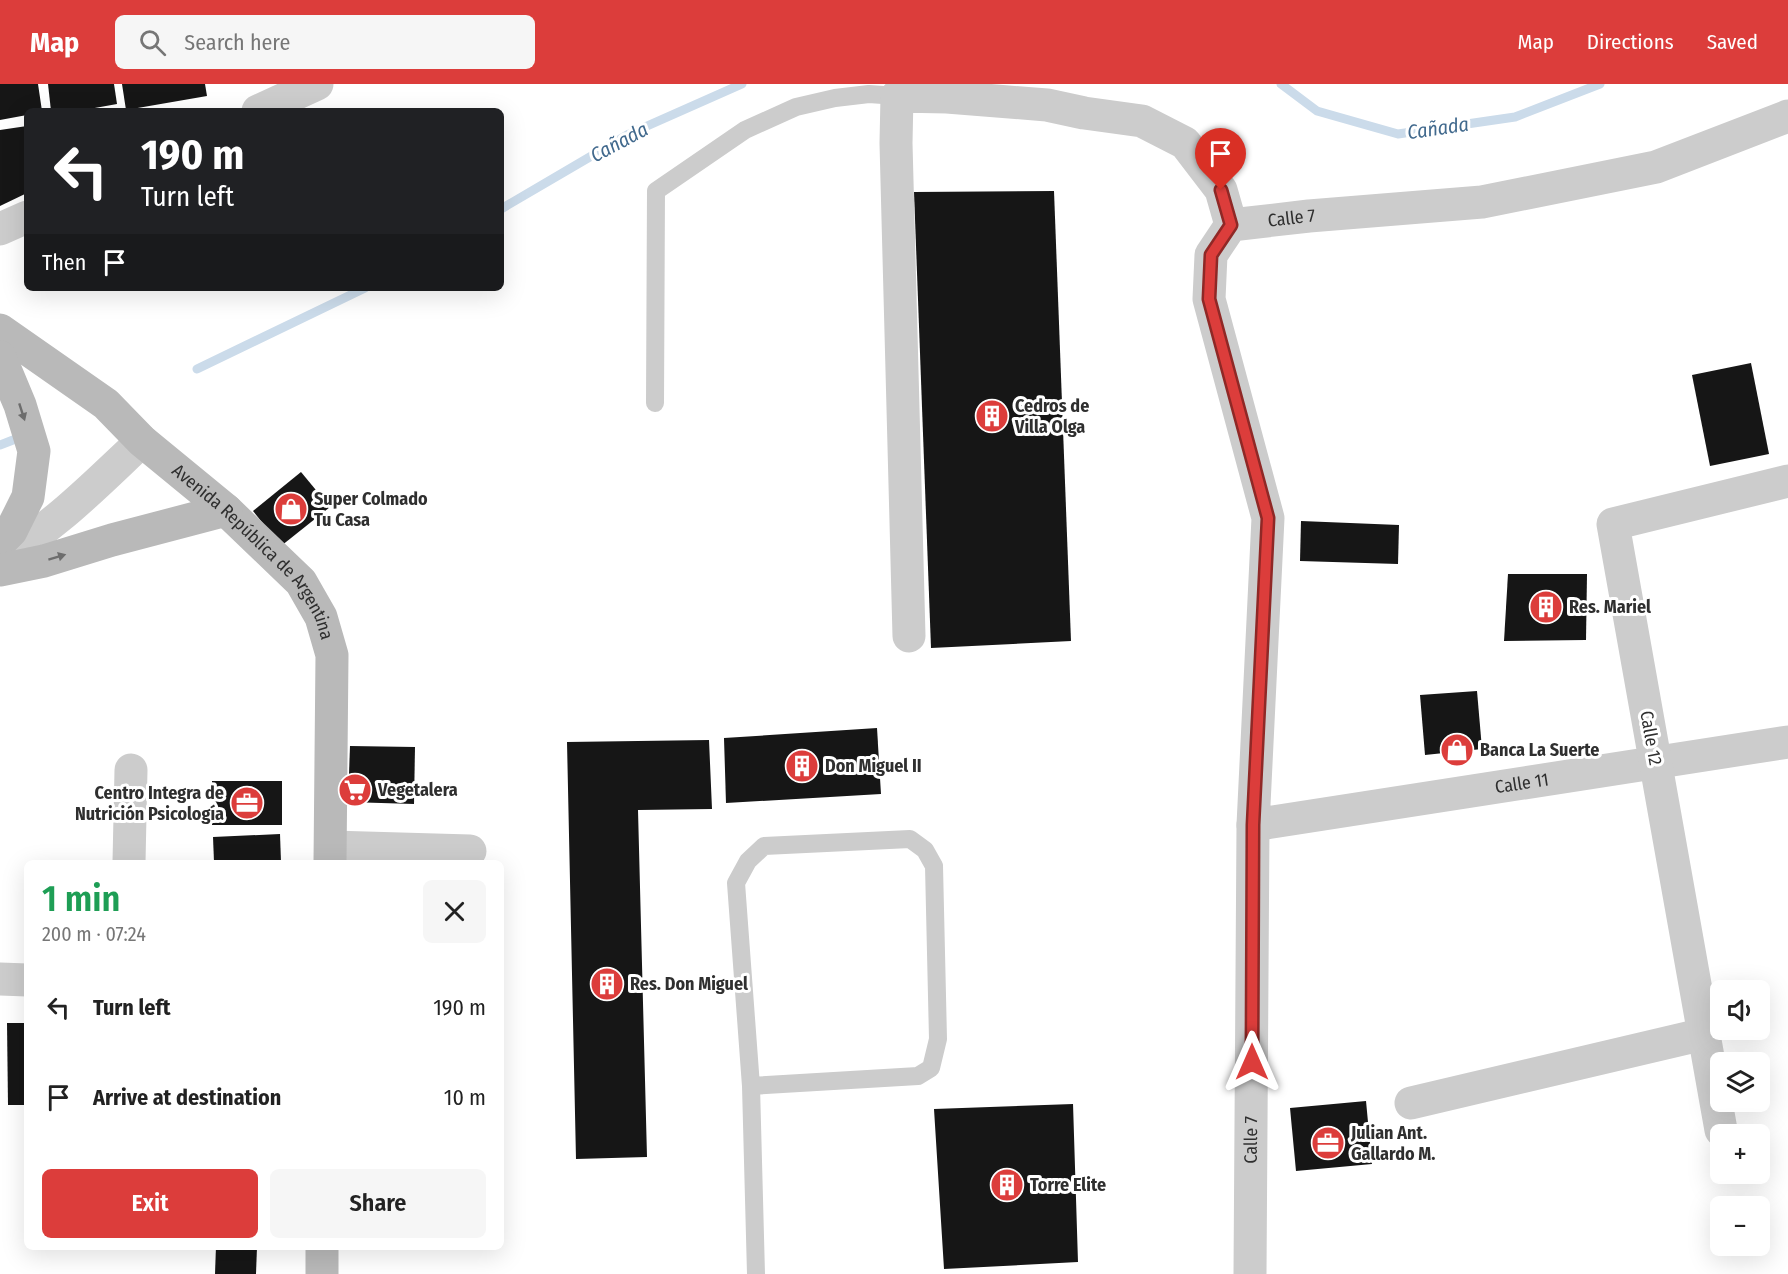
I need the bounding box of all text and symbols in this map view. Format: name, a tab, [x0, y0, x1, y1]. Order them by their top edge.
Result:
search box	[115, 15, 535, 69]
text: Map	[30, 26, 79, 59]
icon: search	[136, 26, 169, 59]
text: Search here	[184, 29, 290, 56]
text: Map	[1517, 29, 1554, 55]
text: Directions	[1587, 29, 1674, 55]
text: Saved	[1707, 29, 1758, 55]
water label: Cañada	[1406, 112, 1470, 144]
water label: Cañada	[586, 117, 652, 167]
pin	[1195, 128, 1246, 190]
text: 190 m	[141, 130, 244, 180]
icon: left	[42, 132, 120, 210]
icon: arrive	[1204, 137, 1237, 170]
text: Turn left	[141, 181, 234, 213]
street label: Calle 7	[1266, 205, 1316, 232]
icon: arrive	[98, 246, 131, 279]
text: Then	[42, 249, 86, 276]
place label: Cedros de Villa Olga	[1014, 395, 1089, 438]
building icon: Cedros de Villa Olga	[974, 398, 1010, 434]
one-way arrow	[17, 403, 27, 421]
street label: Avenida República de Argentina	[168, 459, 338, 642]
place label: Super Colmado Tu Casa	[314, 488, 428, 531]
shop icon: Super Colmado Tu Casa	[273, 491, 309, 527]
one-way arrow	[48, 552, 66, 561]
building icon: Res. Mariel	[1528, 589, 1564, 625]
place label: Res. Mariel	[1569, 596, 1651, 618]
street label: Calle 12	[1635, 709, 1667, 767]
shop icon: Banca La Suerte	[1439, 732, 1475, 768]
place label: Banca La Suerte	[1480, 739, 1599, 761]
building icon: Don Miguel II	[784, 748, 820, 784]
place label: Don Miguel II	[825, 755, 922, 777]
street label: Calle 11	[1493, 768, 1550, 798]
supermarket icon: Vegetalera	[337, 772, 373, 808]
place label: Vegetalera	[377, 779, 458, 801]
place label: Centro Integra de Nutrición Psicología	[75, 782, 224, 825]
office icon: Centro Integra de Nutrición Psicología	[229, 785, 265, 821]
text: 1 min	[42, 877, 120, 921]
button: close	[423, 880, 486, 943]
text: 200 m · 07:24	[42, 922, 146, 946]
building icon: Res. Don Miguel	[589, 966, 625, 1002]
place label: Res. Don Miguel	[630, 973, 748, 995]
map controls	[1710, 980, 1770, 1256]
button: sound	[1710, 980, 1770, 1040]
icon: left	[42, 991, 75, 1024]
text: Turn left	[93, 994, 171, 1021]
text: 190 m	[433, 994, 486, 1021]
position arrow	[1220, 1030, 1284, 1094]
button: layers	[1710, 1052, 1770, 1112]
icon: arrive	[42, 1081, 75, 1114]
text: Arrive at destination	[93, 1084, 281, 1111]
text: 10 m	[444, 1084, 486, 1111]
street label: Calle 7	[1240, 1116, 1262, 1164]
place label: Julian Ant. Gallardo M.	[1350, 1122, 1435, 1165]
button: +	[1710, 1124, 1770, 1184]
office icon: Julian Ant. Gallardo M.	[1310, 1125, 1346, 1161]
building icon: Torre Elite	[989, 1167, 1025, 1203]
button: Exit	[42, 1169, 258, 1238]
button: Share	[270, 1169, 486, 1238]
place label: Torre Elite	[1030, 1174, 1106, 1196]
button: −	[1710, 1196, 1770, 1256]

